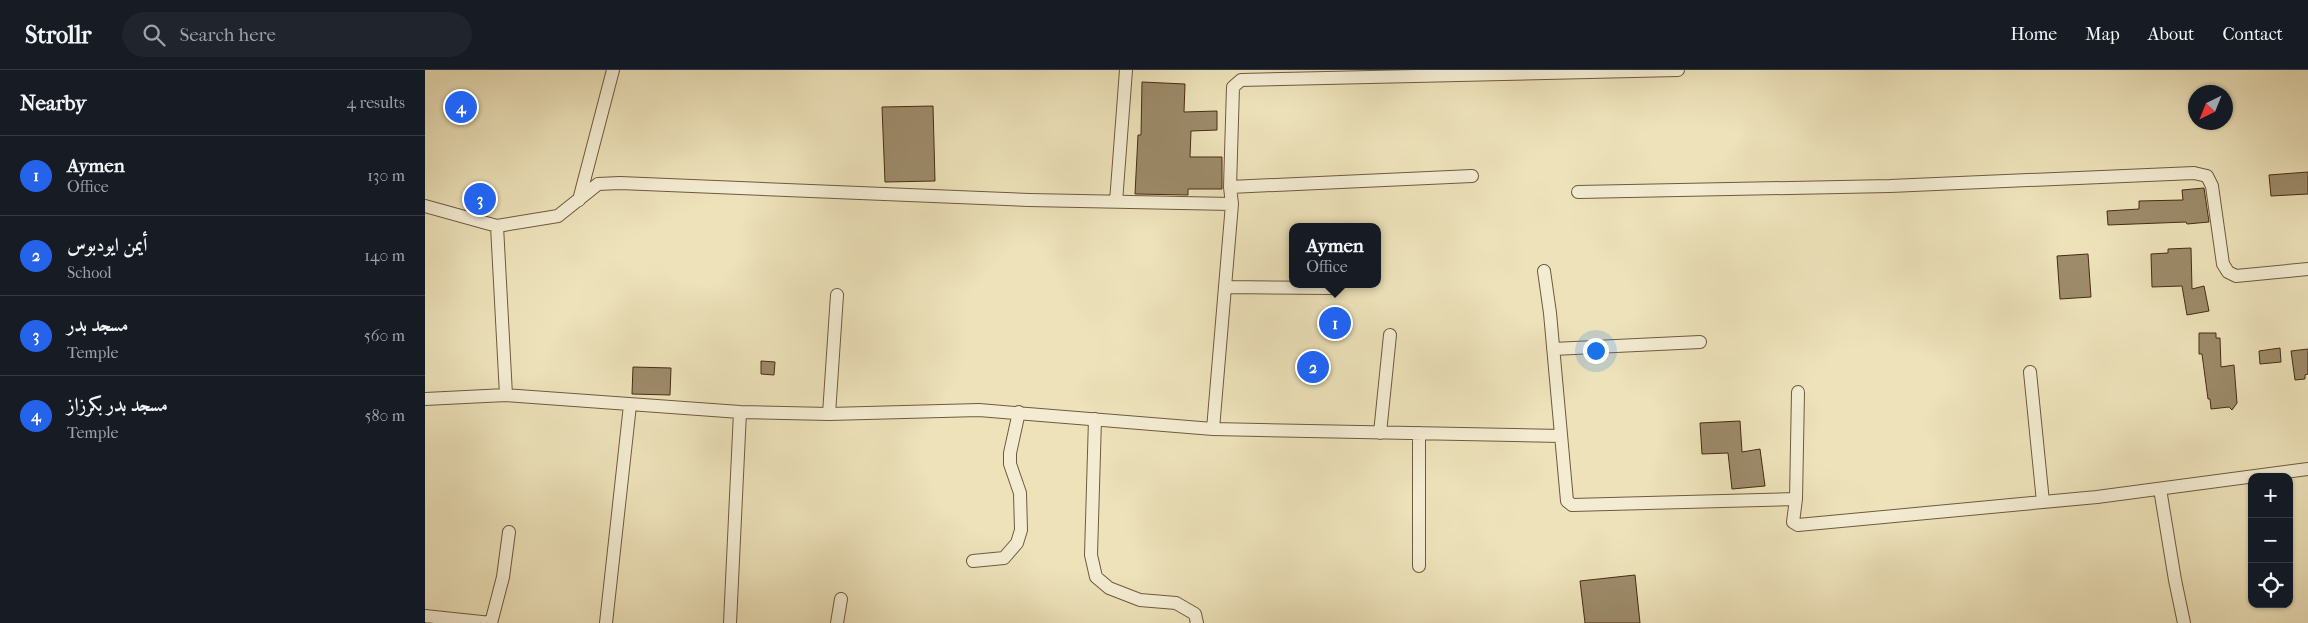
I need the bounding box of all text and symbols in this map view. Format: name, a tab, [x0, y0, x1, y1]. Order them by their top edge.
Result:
search box	[122, 12, 472, 57]
text: Strollr	[25, 21, 92, 49]
icon: search	[140, 21, 168, 49]
text: Search here	[180, 24, 276, 46]
text: Home	[2010, 24, 2057, 45]
text: Map	[2085, 24, 2120, 45]
text: About	[2148, 24, 2194, 45]
text: Contact	[2222, 24, 2283, 45]
north arrow	[2188, 85, 2233, 130]
pin: 4	[445, 88, 477, 126]
text: Nearby	[20, 91, 86, 115]
text: 4 results	[347, 93, 405, 112]
text: Aymen	[67, 155, 125, 177]
text: 1	[33, 166, 39, 185]
text: 130 m	[367, 166, 405, 185]
text: Office	[67, 177, 109, 196]
pin: 3	[464, 180, 496, 218]
popup	[1289, 223, 1381, 288]
text: أيمن ايودبوس	[67, 234, 147, 256]
text: Aymen	[1306, 235, 1364, 257]
text: 2	[32, 246, 40, 265]
text: 140 m	[364, 246, 405, 265]
text: Office	[1306, 257, 1348, 276]
text: School	[67, 263, 112, 282]
pin: 1	[1319, 304, 1351, 342]
text: مسجد بدر	[67, 314, 128, 336]
text: 3	[33, 326, 39, 345]
text: 560 m	[364, 326, 405, 345]
your location	[1583, 338, 1609, 364]
text: Temple	[67, 343, 118, 362]
pin: 2	[1297, 348, 1329, 386]
text: مسجد بدر بكرزاز	[67, 394, 168, 416]
text: 4	[31, 406, 41, 425]
text: 580 m	[364, 406, 405, 425]
text: Temple	[67, 423, 118, 442]
map controls	[2248, 473, 2293, 608]
button: +	[2248, 473, 2293, 518]
button: −	[2248, 518, 2293, 563]
button: locate	[2248, 563, 2293, 608]

